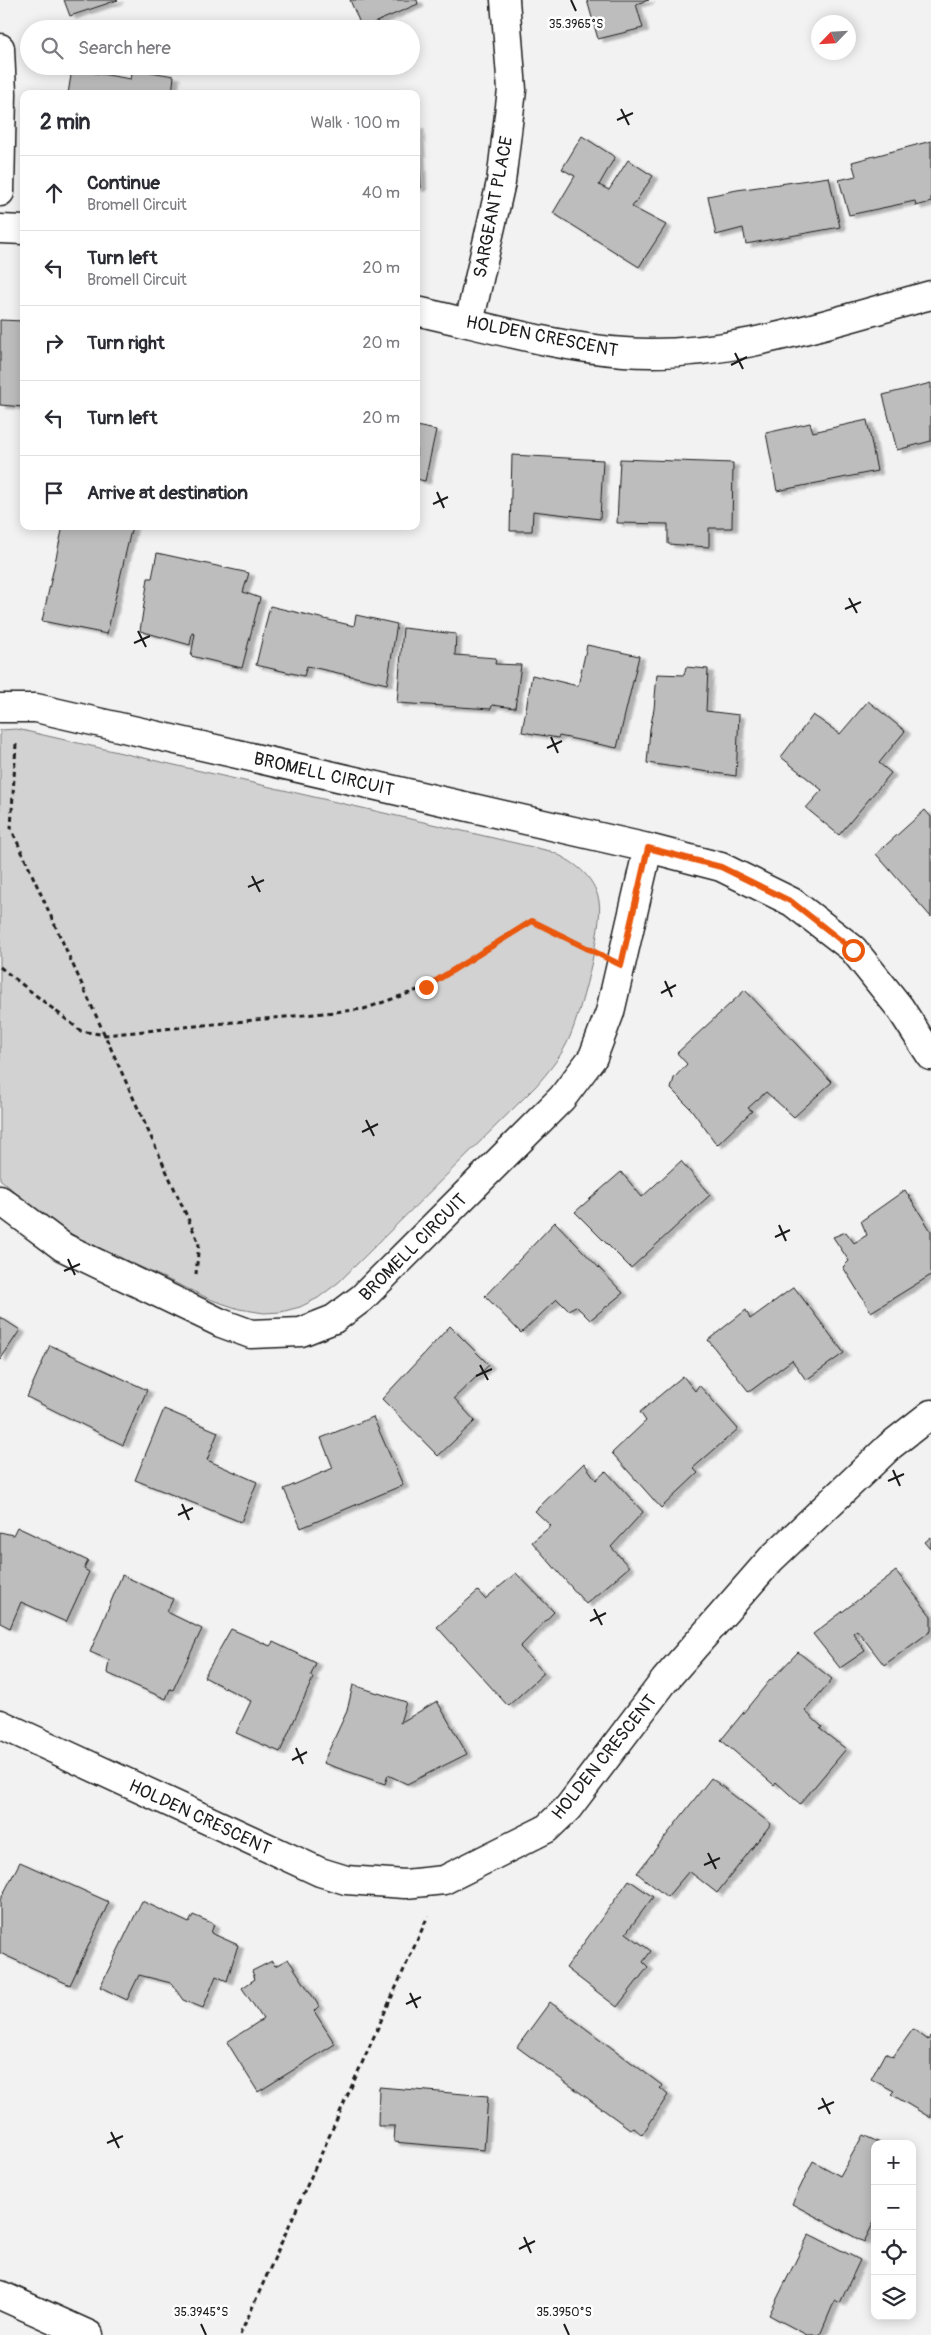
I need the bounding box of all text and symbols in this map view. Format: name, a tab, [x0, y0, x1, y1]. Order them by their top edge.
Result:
north arrow	[811, 15, 856, 60]
text: 35.3965°S	[549, 17, 603, 32]
search box	[20, 20, 420, 75]
icon: search	[38, 34, 66, 62]
text: Search here	[78, 36, 171, 60]
text: 2 min	[40, 109, 90, 136]
text: Walk · 100 m	[311, 113, 400, 133]
street label: SARGEANT PLACE	[468, 134, 519, 280]
text: Continue	[87, 171, 160, 195]
icon: ahead	[40, 179, 68, 207]
text: 40 m	[362, 183, 400, 203]
text: Bromell Circuit	[87, 195, 187, 215]
text: Turn left	[87, 246, 157, 270]
icon: left	[40, 254, 68, 282]
text: 20 m	[362, 258, 400, 278]
text: Bromell Circuit	[87, 270, 187, 290]
street label: HOLDEN CRESCENT	[464, 310, 620, 363]
icon: right	[40, 329, 68, 357]
text: Turn right	[87, 331, 165, 355]
text: 20 m	[362, 333, 400, 353]
icon: left	[40, 404, 68, 432]
text: Turn left	[87, 406, 157, 430]
text: 20 m	[362, 408, 400, 428]
icon: arrive	[40, 479, 68, 507]
text: Arrive at destination	[87, 481, 248, 505]
street label: BROMELL CIRCUIT	[252, 747, 396, 802]
route start	[842, 939, 865, 962]
route end	[415, 976, 438, 999]
street label: BROMELL CIRCUIT	[355, 1189, 472, 1306]
street label: HOLDEN CRESCENT	[547, 1690, 662, 1825]
street label: HOLDEN CRESCENT	[125, 1774, 275, 1861]
map controls	[871, 2140, 916, 2320]
button: +	[871, 2140, 916, 2185]
button: −	[871, 2185, 916, 2230]
button: locate	[871, 2230, 916, 2275]
button: layers	[871, 2275, 916, 2320]
text: 35.3945°S	[174, 2305, 228, 2320]
text: 35.3950°S	[536, 2305, 592, 2320]

